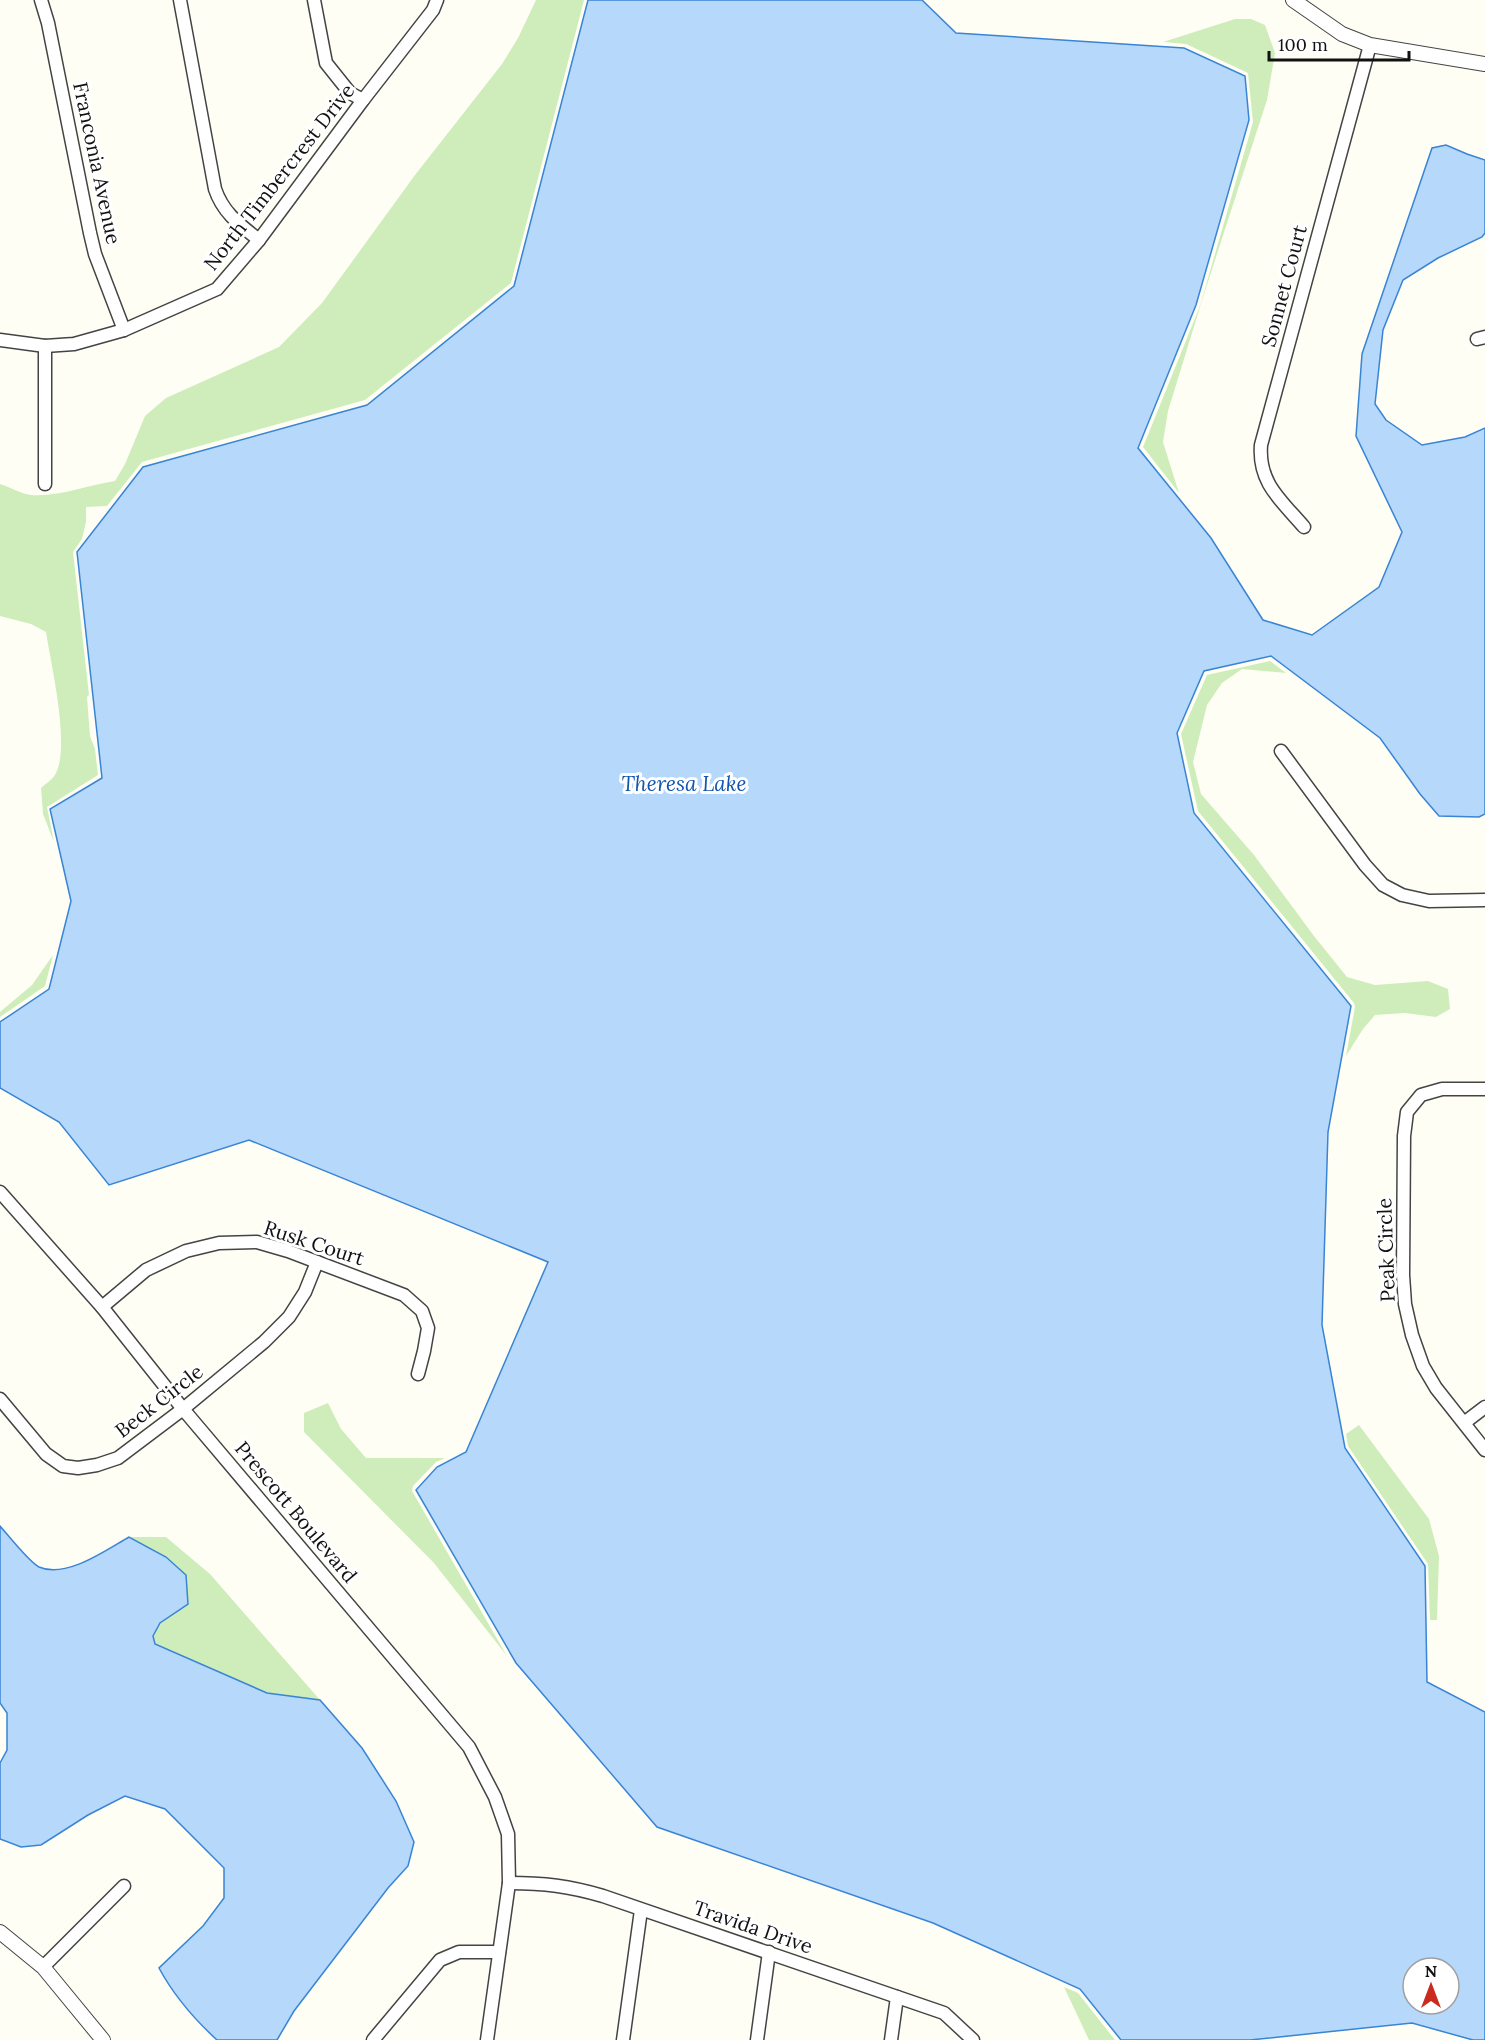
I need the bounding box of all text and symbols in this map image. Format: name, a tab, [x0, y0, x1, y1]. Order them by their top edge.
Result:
scale bar	[1269, 24, 1408, 62]
text: 100 m	[1278, 33, 1328, 56]
street label: North Timbercrest Drive	[198, 78, 359, 275]
street label: Franconia Avenue	[68, 80, 127, 246]
street label: Sonnet Court	[1255, 222, 1312, 350]
water label: Theresa Lake	[621, 770, 747, 797]
street label: Peak Circle	[1371, 1197, 1400, 1302]
street label: Rusk Court	[261, 1215, 368, 1271]
street label: Beck Circle	[110, 1358, 208, 1443]
street label: Prescott Boulevard	[230, 1436, 363, 1587]
street label: Travida Drive	[690, 1894, 816, 1959]
north arrow	[1401, 1956, 1461, 2016]
text: N	[1425, 1961, 1437, 1981]

